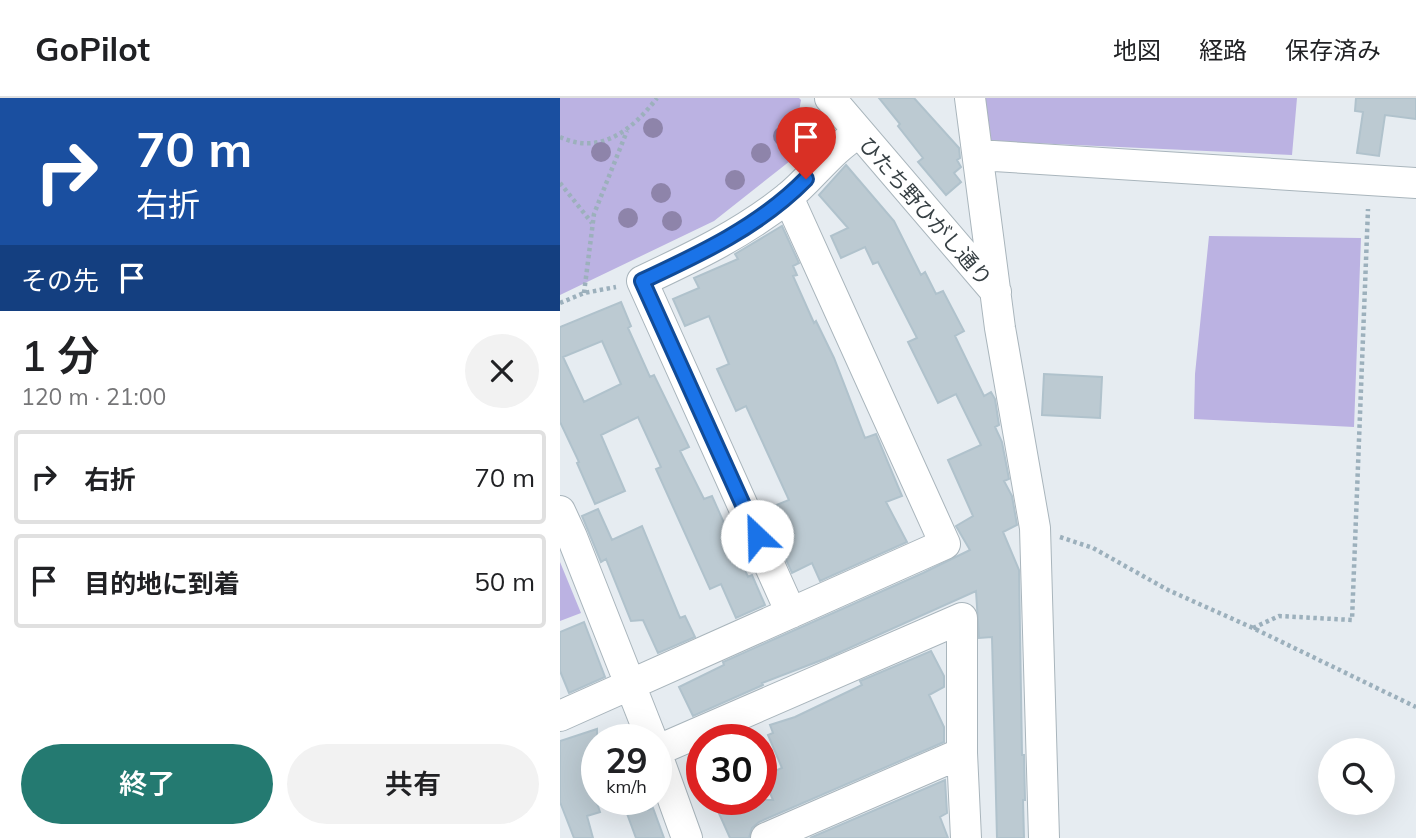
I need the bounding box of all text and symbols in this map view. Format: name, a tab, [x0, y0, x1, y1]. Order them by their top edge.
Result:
text: GoPilot	[35, 28, 150, 69]
text: 地図	[1113, 35, 1161, 65]
text: 経路	[1199, 35, 1247, 65]
text: 保存済み	[1285, 35, 1381, 65]
pin	[776, 107, 836, 179]
text: 70 m	[136, 118, 252, 179]
icon: arrive	[787, 118, 825, 156]
icon: right	[21, 126, 112, 217]
street label: ひたち野ひがし通り	[854, 131, 998, 291]
text: 右折	[136, 184, 200, 224]
icon: arrive	[113, 259, 151, 297]
text: その先	[21, 264, 99, 297]
text: 1 分	[21, 329, 99, 382]
button: close	[465, 334, 539, 408]
text: 120 m · 21:00	[21, 382, 166, 411]
icon: right	[25, 458, 63, 496]
text: 70 m	[474, 461, 535, 494]
text: 右折	[84, 463, 136, 496]
position arrow	[720, 499, 794, 573]
icon: arrive	[25, 562, 63, 600]
text: 50 m	[474, 565, 535, 598]
text: 目的地に到着	[84, 567, 240, 600]
speed limit sign: 30	[686, 724, 777, 815]
text: 29	[605, 738, 648, 782]
map controls	[1318, 738, 1395, 815]
button: search	[1318, 738, 1395, 815]
button: 終了	[21, 744, 273, 824]
button: 共有	[287, 744, 539, 824]
text: km/h	[606, 775, 647, 798]

